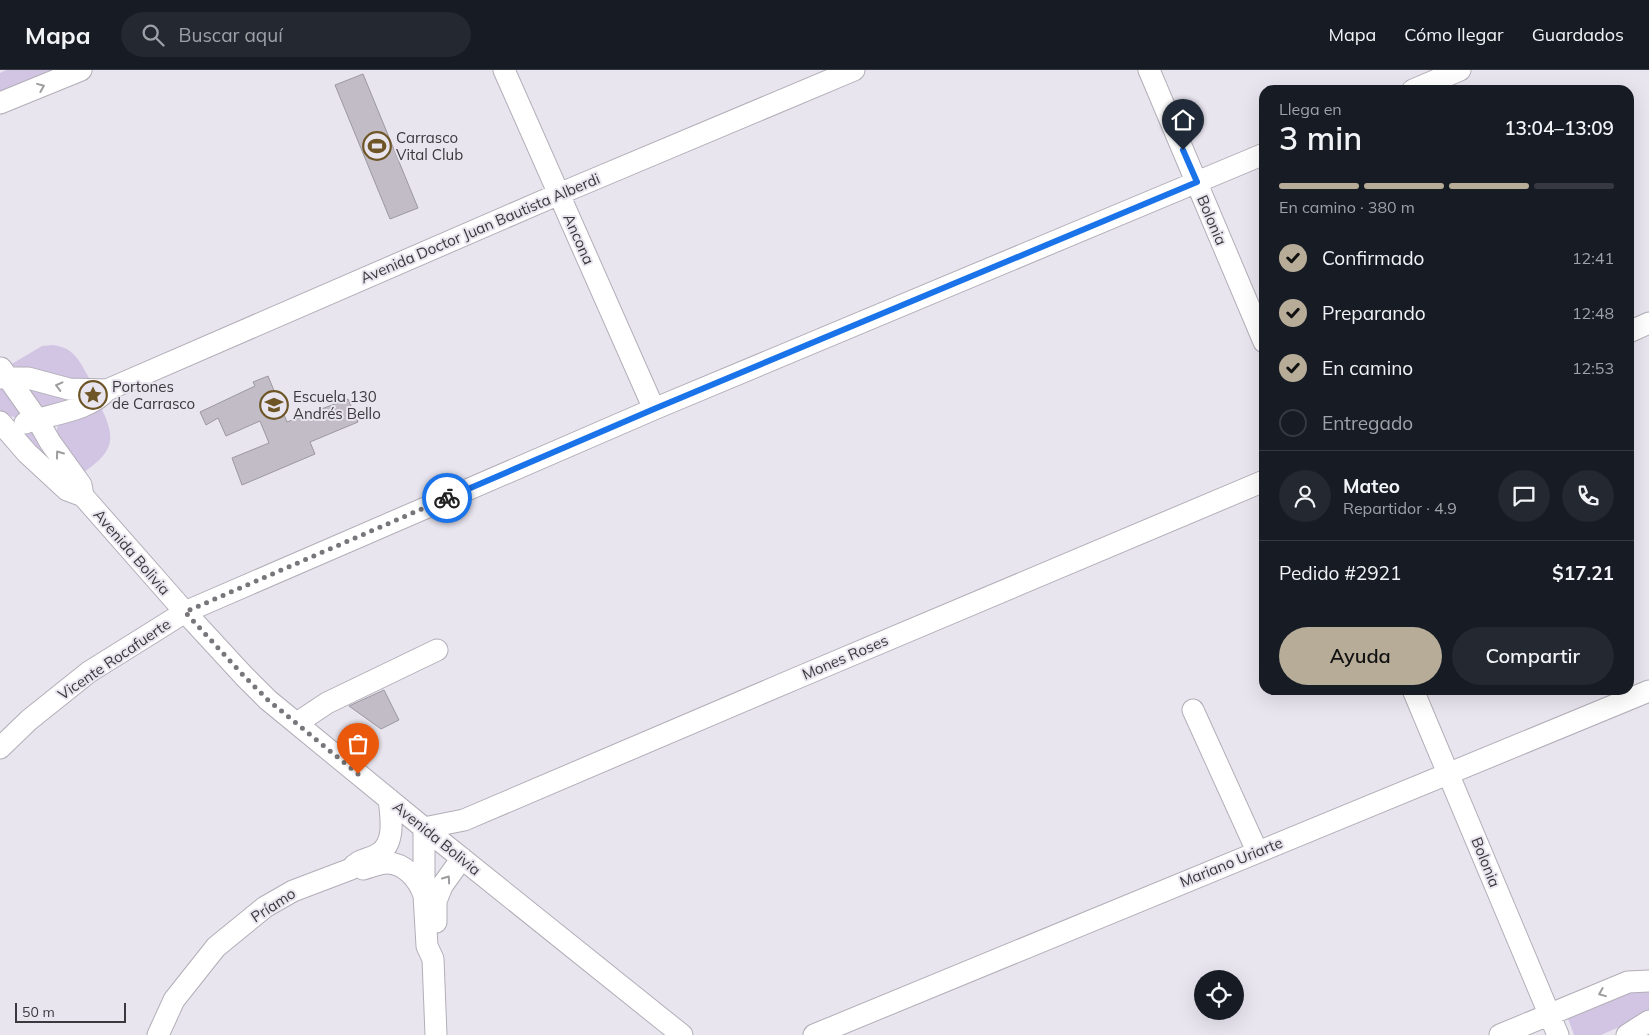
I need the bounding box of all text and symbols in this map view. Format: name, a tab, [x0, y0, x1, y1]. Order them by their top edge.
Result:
search box	[121, 12, 471, 57]
text: Mapa	[25, 20, 91, 50]
icon: search	[139, 21, 167, 49]
text: Buscar aquí	[179, 23, 283, 47]
text: Mapa	[1328, 23, 1376, 46]
text: Cómo llegar	[1404, 23, 1504, 46]
text: Guardados	[1532, 23, 1624, 46]
one-way arrow	[36, 82, 45, 93]
pin	[1162, 99, 1204, 150]
text: Llega en	[1279, 99, 1342, 119]
icon: home	[1169, 106, 1197, 134]
text: 13:04–13:09	[1504, 116, 1614, 140]
text: 3 min	[1279, 118, 1362, 158]
place label: Carrasco Vital Club	[396, 128, 463, 164]
sports icon: Carrasco Vital Club	[362, 131, 392, 161]
street label: Avenida Doctor Juan Bautista Alberdi	[357, 169, 603, 287]
street label: Bolonia	[1193, 192, 1231, 248]
text: En camino · 380 m	[1279, 197, 1415, 217]
street label: Ancona	[559, 211, 599, 267]
icon: check	[1279, 244, 1307, 272]
text: Confirmado	[1322, 246, 1424, 270]
text: 12:41	[1572, 248, 1614, 268]
icon: check	[1279, 299, 1307, 327]
text: Preparando	[1322, 301, 1426, 325]
text: 12:48	[1572, 303, 1614, 323]
icon: check	[1279, 354, 1307, 382]
text: En camino	[1322, 356, 1413, 380]
text: 12:53	[1572, 358, 1614, 378]
place label: Portones de Carrasco	[112, 377, 195, 413]
place icon: Portones de Carrasco	[78, 380, 108, 410]
one-way arrow	[55, 381, 64, 392]
place label: Escuela 130 Andrés Bello	[293, 387, 381, 423]
school or university icon: Escuela 130 Andrés Bello	[259, 390, 289, 420]
text: Entregado	[1322, 411, 1413, 435]
one-way arrow	[56, 450, 65, 460]
button: person	[1279, 470, 1331, 522]
button: chat	[1498, 470, 1550, 522]
button: phone	[1562, 470, 1614, 522]
courier	[422, 473, 472, 523]
text: Mateo	[1343, 474, 1400, 498]
icon: bike	[433, 484, 461, 512]
text: Repartidor · 4.9	[1343, 498, 1457, 518]
street label: Avenida Bolivia	[90, 505, 174, 599]
text: Pedido #2921	[1279, 561, 1401, 585]
text: $17.21	[1552, 561, 1614, 585]
street label: Vicente Rocafuerte	[54, 614, 174, 704]
button: Ayuda	[1279, 627, 1442, 685]
button: Compartir	[1452, 627, 1614, 685]
street label: Mones Roses	[799, 630, 891, 684]
pin	[337, 723, 379, 774]
icon: bag	[344, 730, 372, 758]
street label: Avenida Bolivia	[389, 797, 485, 879]
street label: Mariano Uriarte	[1177, 833, 1285, 891]
street label: Bolonia	[1467, 834, 1505, 890]
one-way arrow	[441, 875, 450, 885]
street label: Príamo	[247, 884, 299, 926]
map controls	[1194, 970, 1244, 1020]
button: locate	[1194, 970, 1244, 1020]
one-way arrow	[1598, 987, 1607, 997]
scale bar	[15, 1000, 126, 1023]
text: 50 m	[22, 1003, 55, 1021]

